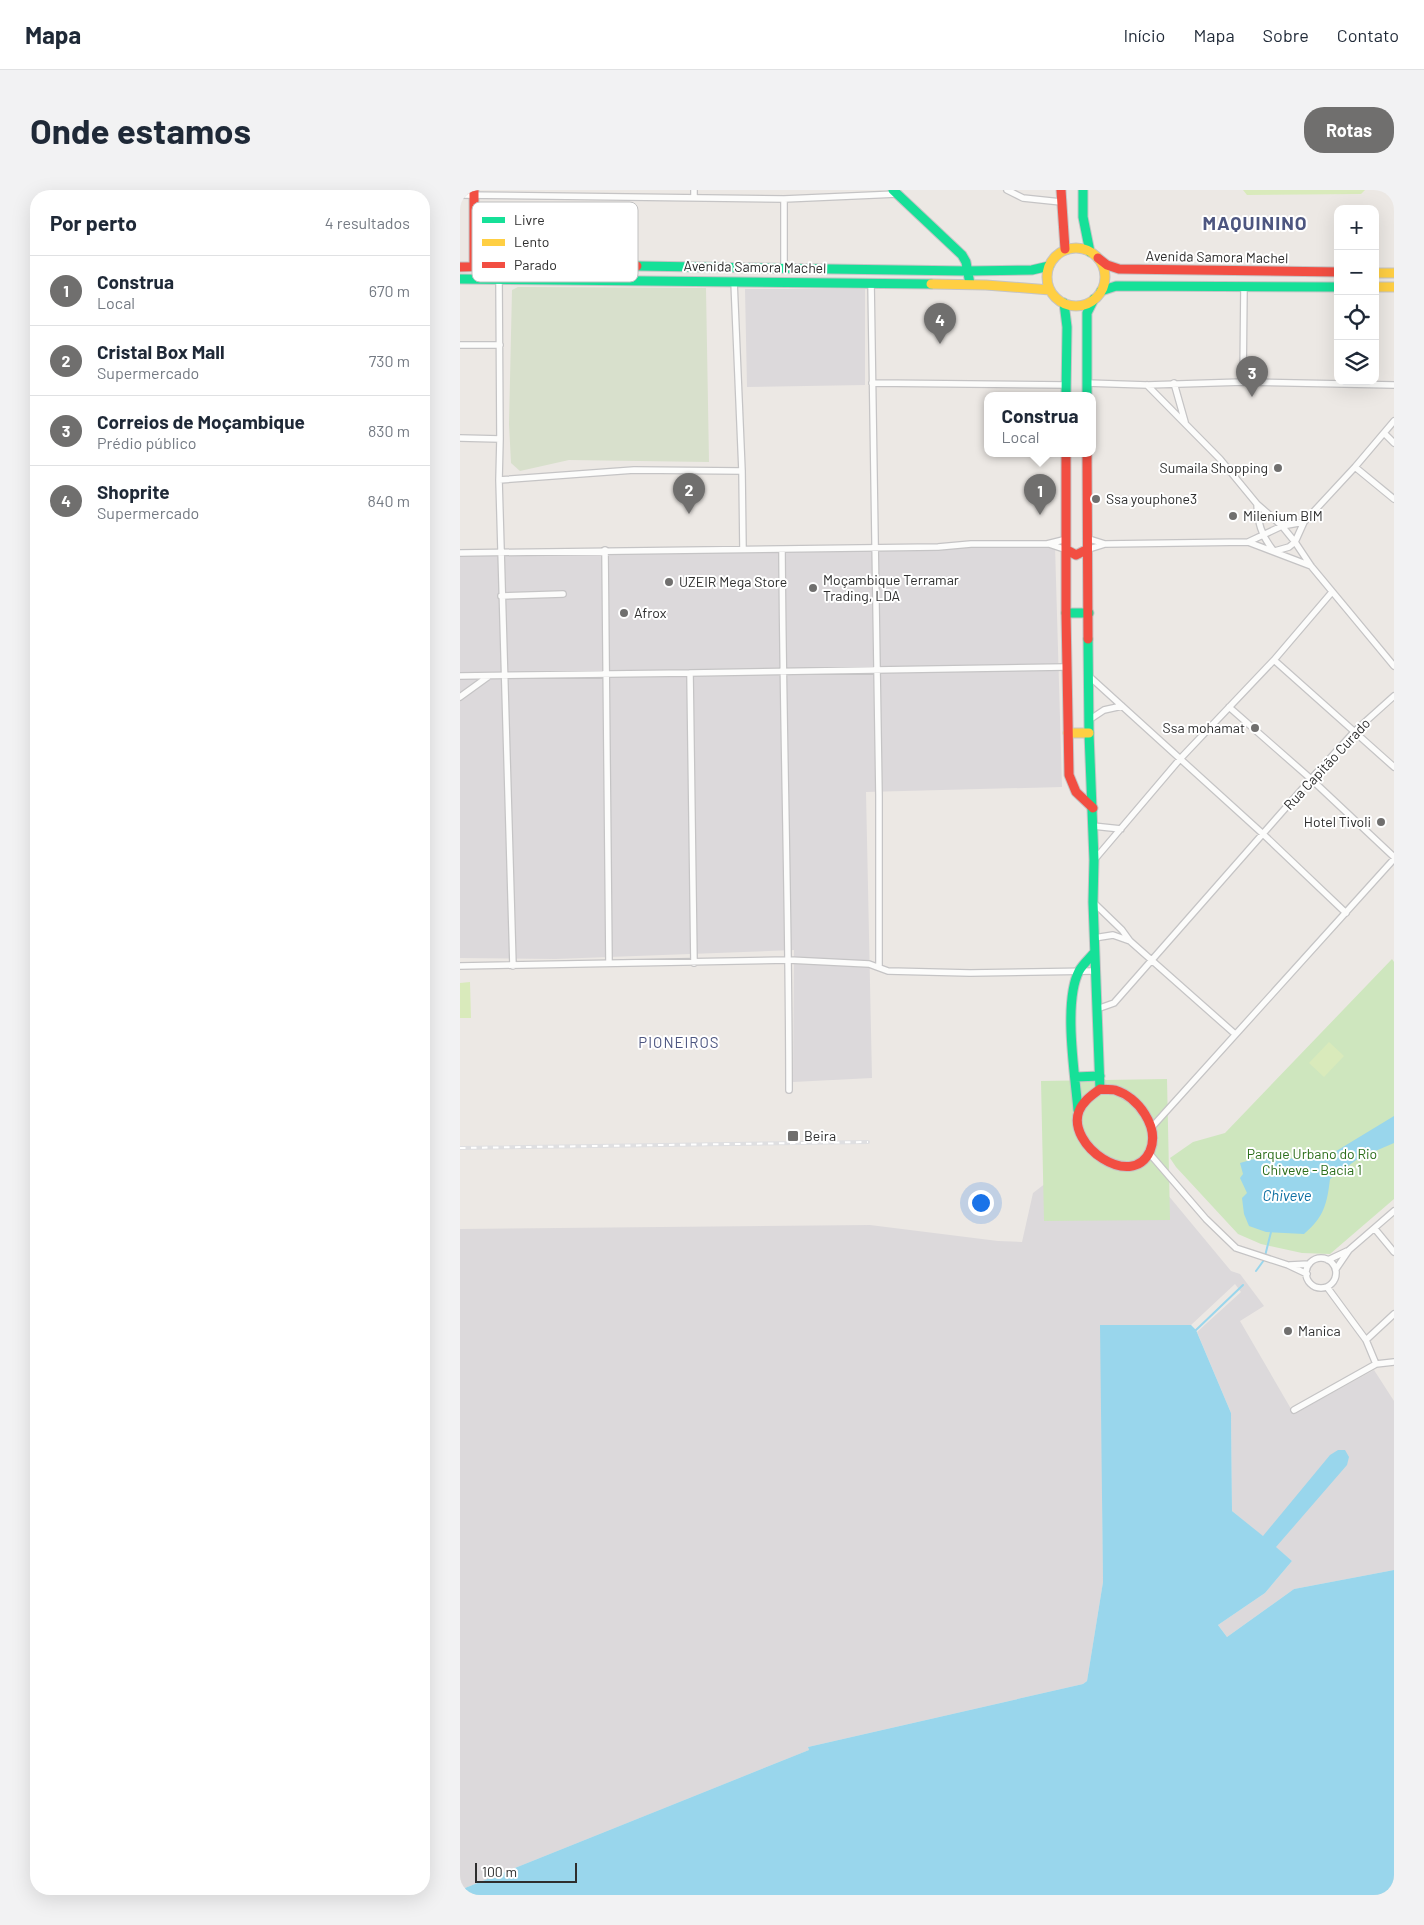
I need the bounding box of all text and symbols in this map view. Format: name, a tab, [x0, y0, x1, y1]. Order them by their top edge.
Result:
text: Mapa	[25, 20, 81, 49]
text: Início	[1123, 24, 1165, 46]
text: Mapa	[1193, 24, 1235, 46]
text: Sobre	[1263, 24, 1309, 46]
text: Contato	[1337, 24, 1399, 46]
button: Rotas	[1304, 107, 1394, 153]
text: Onde estamos	[30, 109, 251, 151]
legend	[472, 202, 638, 282]
map controls	[1334, 205, 1379, 385]
button: +	[1334, 205, 1379, 250]
text: Por perto	[50, 210, 137, 235]
text: Livre	[514, 211, 545, 228]
district label: MAQUININO	[1202, 211, 1308, 234]
text: 4 resultados	[325, 213, 410, 232]
text: Lento	[514, 233, 549, 250]
street label: Avenida Samora Machel	[1146, 247, 1288, 266]
button: −	[1334, 250, 1379, 295]
text: Parado	[514, 256, 557, 273]
street label: Avenida Samora Machel	[684, 257, 826, 276]
text: Construa	[97, 270, 174, 293]
text: 1	[63, 281, 69, 300]
text: 670 m	[369, 281, 410, 300]
text: Local	[97, 293, 135, 312]
button: locate	[1334, 295, 1379, 340]
pin: 4	[924, 303, 956, 344]
text: Cristal Box Mall	[97, 340, 225, 363]
button: layers	[1334, 340, 1379, 385]
text: 2	[62, 351, 70, 370]
text: 730 m	[369, 351, 410, 370]
pin: 3	[1236, 356, 1268, 397]
text: Supermercado	[97, 363, 199, 382]
popup	[984, 392, 1096, 457]
text: Construa	[1002, 404, 1078, 427]
text: Correios de Moçambique	[97, 410, 305, 433]
text: 3	[62, 421, 70, 440]
text: 830 m	[368, 421, 410, 440]
text: Local	[1002, 427, 1040, 446]
text: Prédio público	[97, 433, 196, 452]
place label: Sumaila Shopping	[1160, 459, 1268, 476]
marker: Sumaila Shopping	[1272, 462, 1284, 474]
pin: 2	[673, 473, 705, 514]
pin: 1	[1024, 474, 1056, 515]
text: Shoprite	[97, 480, 170, 503]
place label: Ssa youphone3	[1106, 490, 1197, 507]
text: 4	[61, 491, 71, 510]
text: 840 m	[367, 491, 410, 510]
marker: Ssa youphone3	[1090, 493, 1102, 505]
text: Supermercado	[97, 503, 199, 522]
place label: Milenium BIM	[1243, 507, 1323, 524]
marker: Milenium BIM	[1227, 510, 1239, 522]
place label: Moçambique Terramar Trading, LDA	[823, 571, 959, 604]
place label: UZEIR Mega Store	[679, 573, 787, 590]
marker: UZEIR Mega Store	[663, 576, 675, 588]
marker: Moçambique Terramar Trading, LDA	[807, 582, 819, 594]
place label: Afrox	[634, 604, 667, 621]
marker: Afrox	[618, 607, 630, 619]
street label: Rua Capitão Curado	[1280, 714, 1373, 813]
place label: Ssa mohamat	[1163, 719, 1245, 736]
marker: Ssa mohamat	[1249, 722, 1261, 734]
place label: Hotel Tivoli	[1304, 813, 1371, 830]
marker: Hotel Tivoli	[1375, 816, 1387, 828]
district label: PIONEIROS	[638, 1033, 720, 1051]
place label: Beira	[804, 1127, 836, 1144]
marker: Beira	[786, 1129, 800, 1143]
park label: Parque Urbano do Rio Chiveve - Bacia 1	[1247, 1145, 1377, 1178]
water label: Chiveve	[1262, 1186, 1312, 1204]
your location	[968, 1190, 994, 1216]
place label: Manica	[1298, 1322, 1341, 1339]
marker: Manica	[1282, 1325, 1294, 1337]
scale bar	[475, 1860, 578, 1883]
text: 100 m	[482, 1863, 517, 1880]

